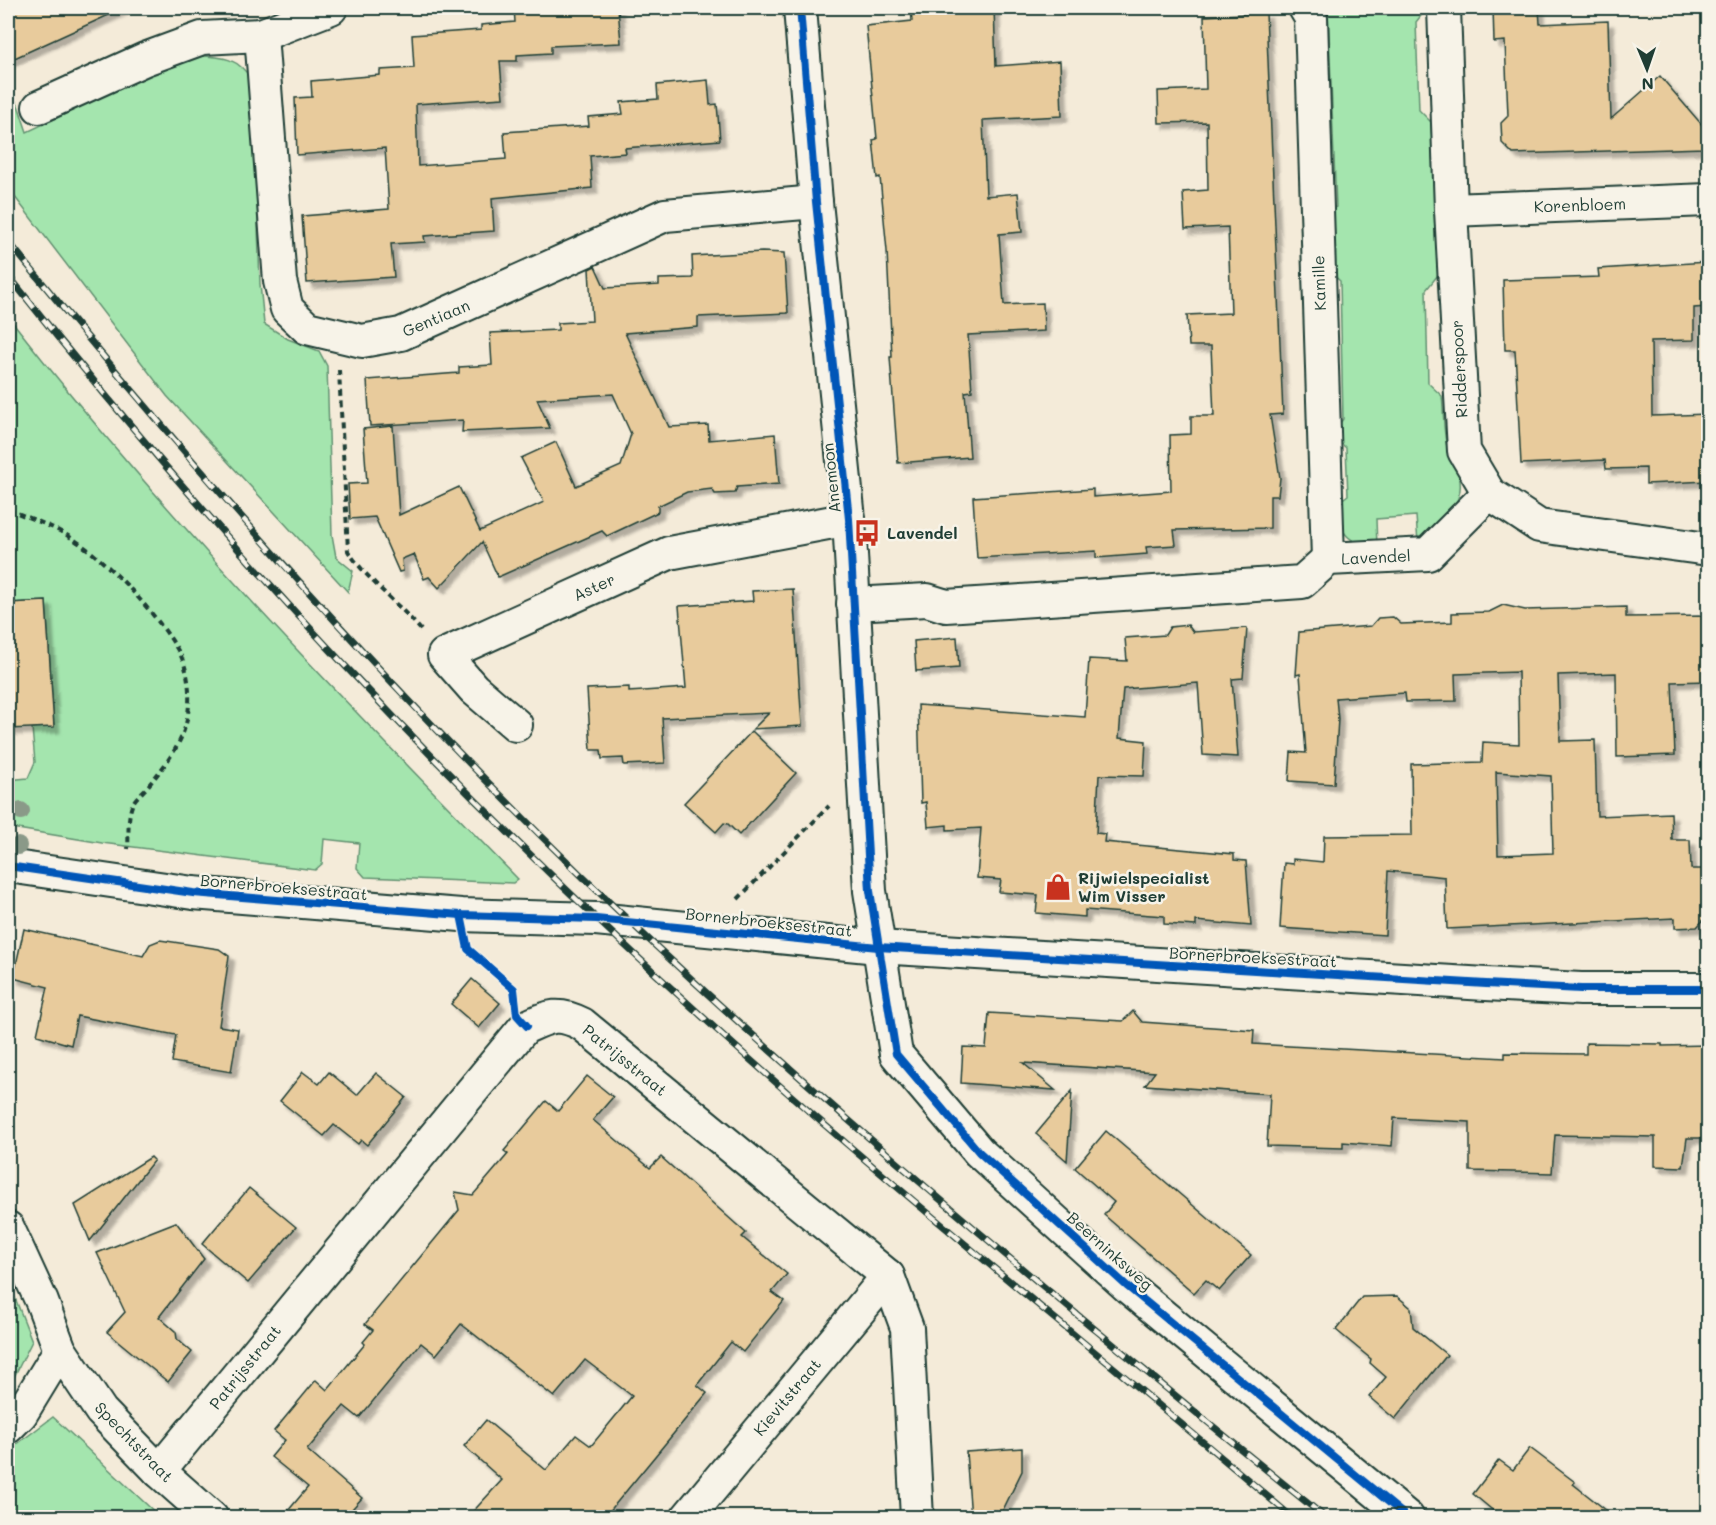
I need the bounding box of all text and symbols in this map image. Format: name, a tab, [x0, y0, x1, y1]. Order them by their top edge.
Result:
north arrow	[1617, 39, 1677, 99]
text: N	[1641, 74, 1654, 95]
street label: Korenbloem	[1533, 192, 1627, 217]
street label: Kamille	[1307, 255, 1330, 311]
street label: Gentiaan	[399, 294, 473, 341]
street label: Ridderspoor	[1445, 320, 1472, 419]
street label: Anemoon	[816, 442, 845, 514]
bus stop icon: Lavendel	[852, 518, 882, 548]
place label: Lavendel	[887, 522, 957, 543]
street label: Lavendel	[1341, 544, 1411, 569]
street label: Aster	[570, 568, 618, 605]
place label: Rijwielspecialist Wim Visser	[1078, 867, 1209, 906]
street label: Bornerbroeksestraat	[200, 869, 369, 904]
shop icon: Rijwielspecialist Wim Visser	[1043, 872, 1073, 902]
street label: Bornerbroeksestraat	[684, 902, 854, 941]
street label: Bornerbroeksestraat	[1169, 942, 1337, 971]
street label: Patrijsstraat	[579, 1019, 672, 1100]
street label: Beerninksweg	[1063, 1207, 1158, 1295]
street label: Patrijsstraat	[204, 1320, 285, 1413]
street label: Kievitstraat	[748, 1354, 825, 1440]
street label: Spechtstraat	[91, 1397, 178, 1486]

